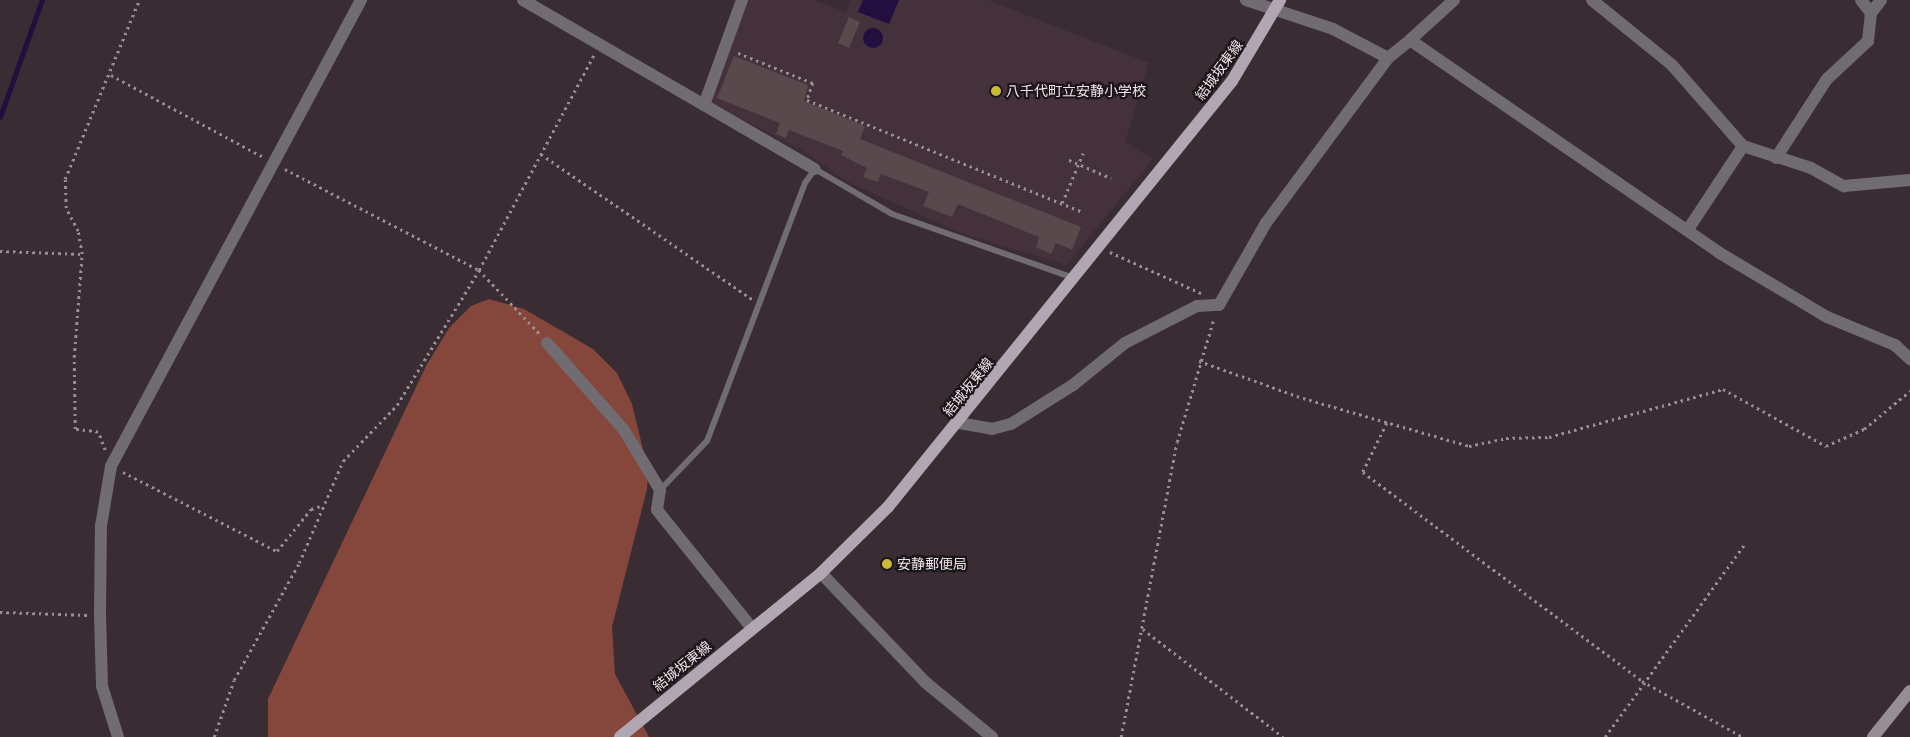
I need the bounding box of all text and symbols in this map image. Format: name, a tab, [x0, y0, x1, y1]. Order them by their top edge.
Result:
street label: 結城坂東線	[1192, 37, 1246, 103]
place label: 八千代町立安静小学校	[1006, 83, 1146, 99]
marker: 八千代町立安静小学校	[990, 85, 1002, 97]
street label: 結城坂東線	[939, 355, 997, 419]
place label: 安静郵便局	[897, 556, 967, 572]
marker: 安静郵便局	[881, 558, 893, 570]
street label: 結城坂東線	[650, 637, 714, 695]

